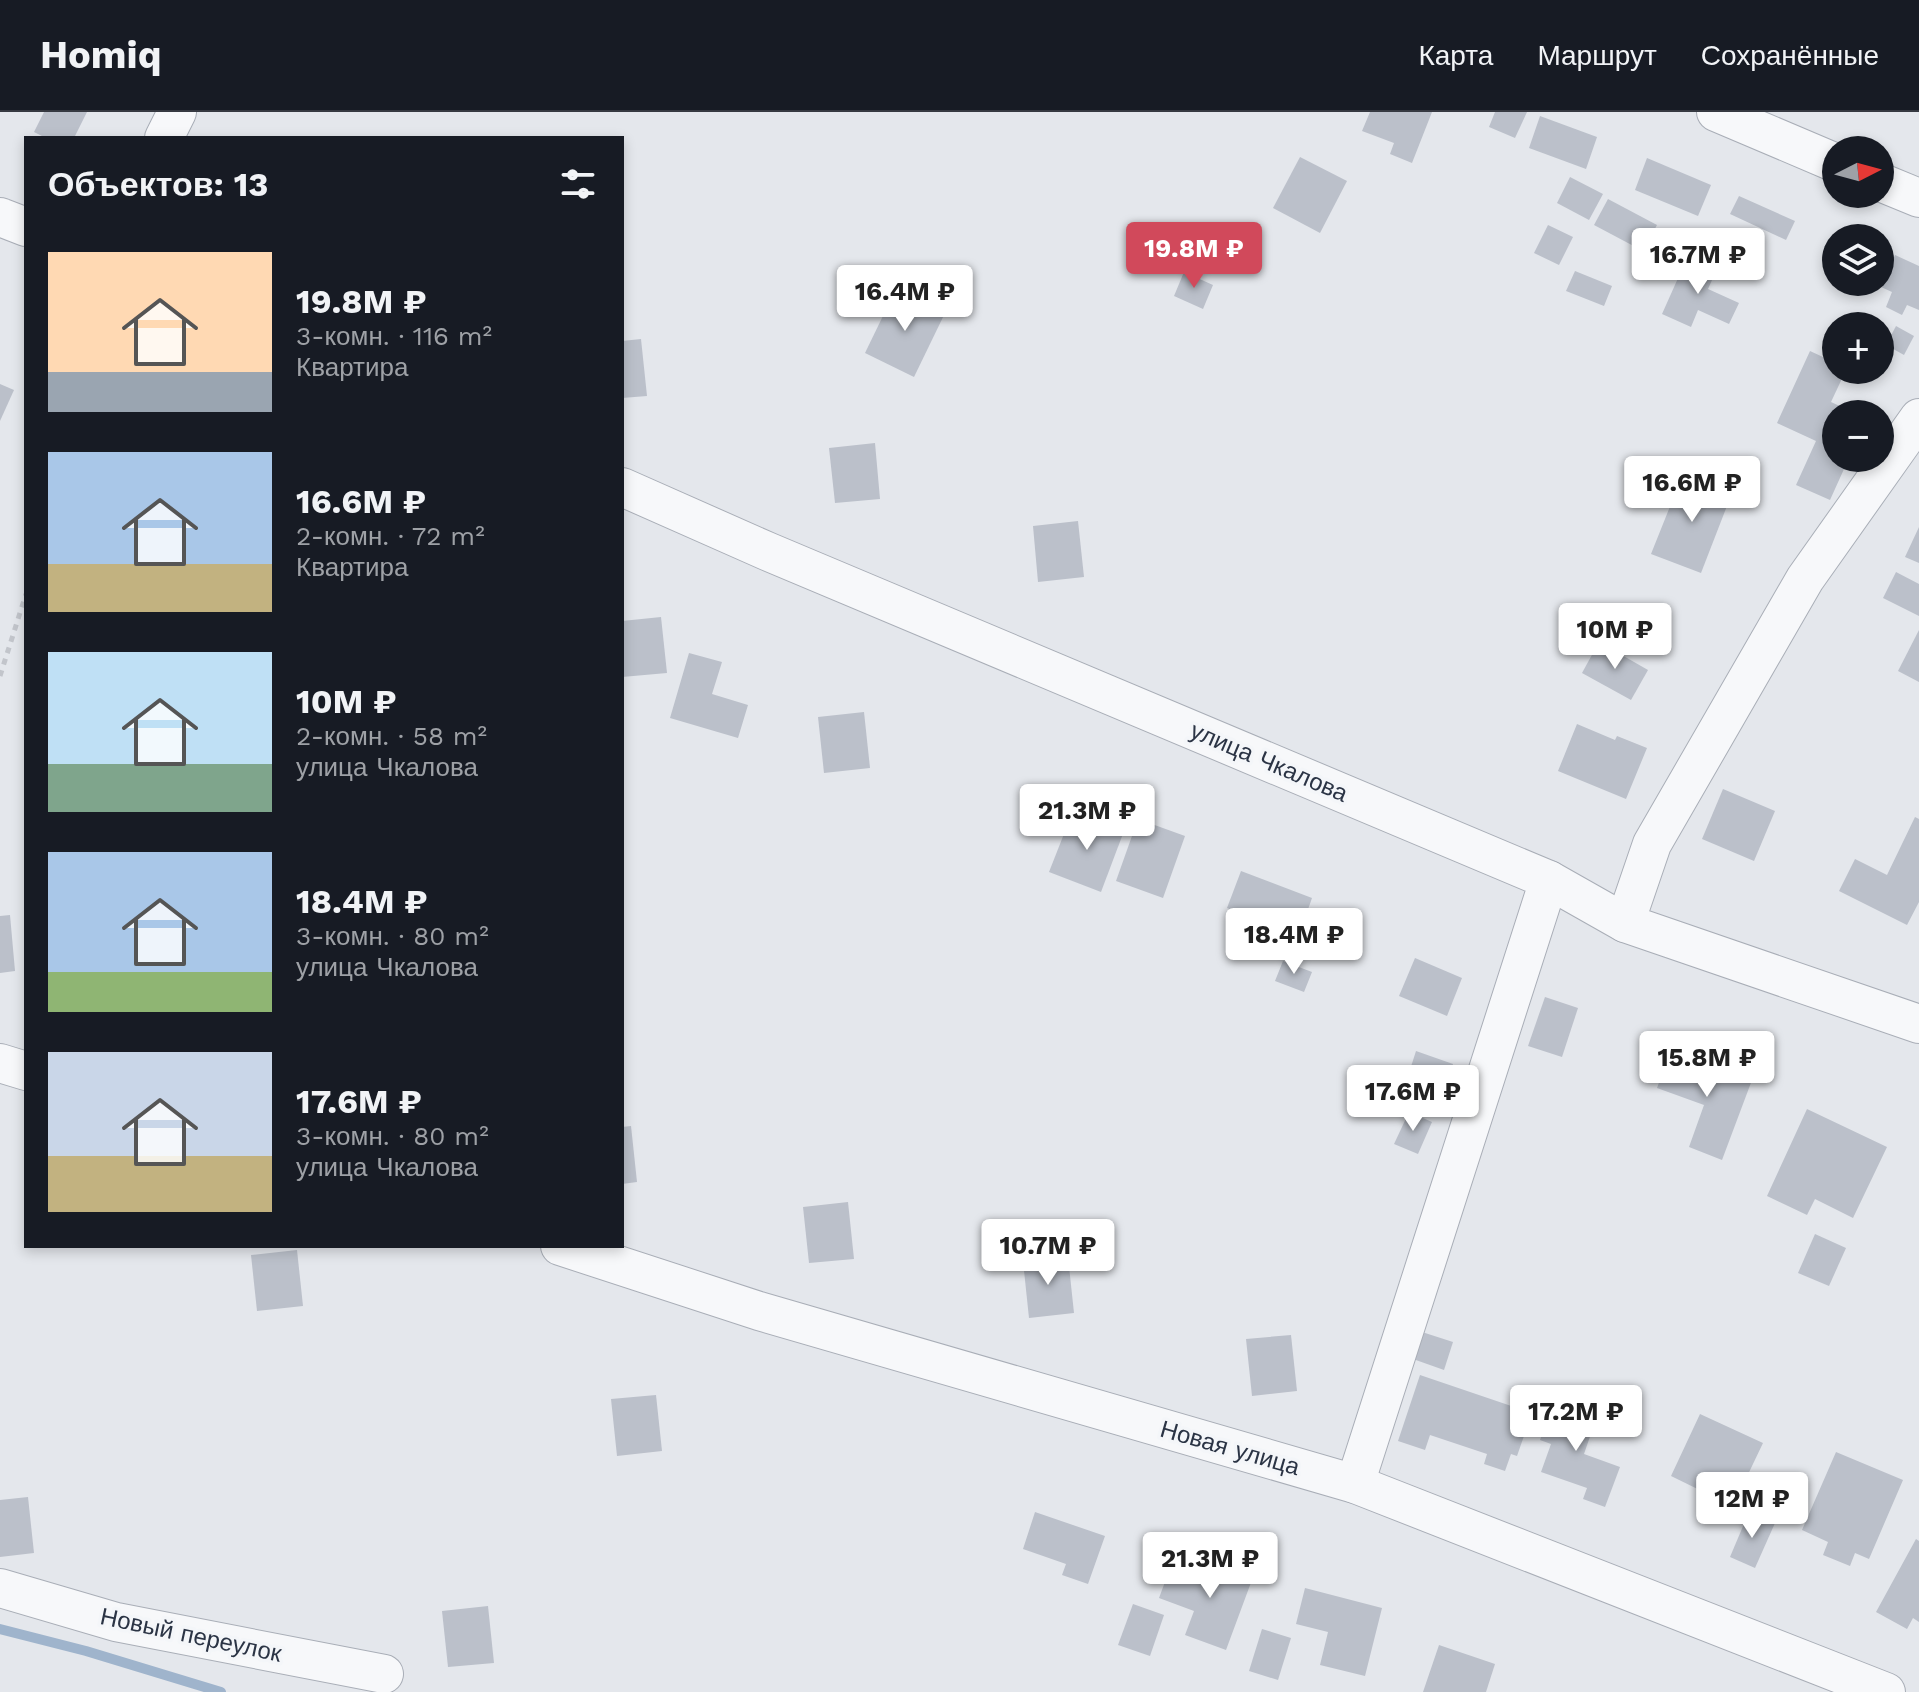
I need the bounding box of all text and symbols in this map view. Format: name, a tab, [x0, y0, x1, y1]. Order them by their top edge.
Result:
text: Homiq	[40, 33, 161, 77]
text: Карта	[1418, 39, 1493, 72]
text: Маршрут	[1537, 39, 1657, 72]
text: Сохранённые	[1701, 39, 1879, 72]
north arrow	[1822, 136, 1894, 208]
map controls	[1822, 136, 1894, 472]
icon: filters	[556, 162, 600, 206]
text: Объектов: 13	[48, 164, 269, 204]
pin: 19.8M ₽	[1120, 222, 1268, 290]
button: layers	[1822, 224, 1894, 296]
pin: 16.7M ₽	[1624, 228, 1772, 296]
text: 19.8M ₽	[1144, 233, 1244, 263]
text: 16.7M ₽	[1650, 239, 1746, 269]
pin: 16.4M ₽	[831, 265, 979, 333]
text: 16.4M ₽	[855, 276, 955, 306]
text: 19.8M ₽	[296, 281, 427, 321]
icon: home	[112, 284, 208, 380]
button: +	[1822, 312, 1894, 384]
text: 3-комн. · 116 m²	[296, 321, 492, 351]
text: Квартира	[296, 352, 408, 382]
button: −	[1822, 400, 1894, 472]
pin: 16.6M ₽	[1618, 456, 1766, 524]
text: 16.6M ₽	[1642, 467, 1742, 497]
text: 16.6M ₽	[296, 481, 426, 521]
icon: home	[112, 484, 208, 580]
text: 2-комн. · 72 m²	[296, 521, 485, 551]
text: Квартира	[296, 552, 408, 582]
pin: 10M ₽	[1559, 603, 1671, 671]
text: 10M ₽	[1577, 614, 1653, 644]
text: 10M ₽	[296, 681, 397, 721]
icon: home	[112, 684, 208, 780]
street label: улица Чкалова	[1186, 716, 1352, 808]
text: 2-комн. · 58 m²	[296, 721, 487, 751]
text: улица Чкалова	[296, 752, 478, 782]
pin: 21.3M ₽	[1013, 784, 1161, 852]
text: 21.3M ₽	[1038, 795, 1136, 825]
text: 18.4M ₽	[296, 881, 428, 921]
icon: home	[112, 884, 208, 980]
pin: 18.4M ₽	[1220, 908, 1368, 976]
text: 18.4M ₽	[1244, 919, 1344, 949]
text: 3-комн. · 80 m²	[296, 921, 489, 951]
text: улица Чкалова	[296, 952, 478, 982]
pin: 15.8M ₽	[1633, 1031, 1781, 1099]
text: 15.8M ₽	[1657, 1042, 1757, 1072]
pin: 17.6M ₽	[1339, 1065, 1487, 1133]
text: 17.6M ₽	[1365, 1076, 1461, 1106]
text: 17.6M ₽	[296, 1081, 422, 1121]
icon: home	[112, 1084, 208, 1180]
text: 3-комн. · 80 m²	[296, 1121, 489, 1151]
text: улица Чкалова	[296, 1152, 478, 1182]
pin: 10.7M ₽	[974, 1219, 1122, 1287]
text: 10.7M ₽	[999, 1230, 1097, 1260]
pin: 17.2M ₽	[1502, 1385, 1650, 1453]
text: 17.2M ₽	[1528, 1396, 1624, 1426]
street label: Новая улица	[1157, 1415, 1304, 1481]
pin: 12M ₽	[1696, 1472, 1808, 1540]
text: 12M ₽	[1714, 1483, 1790, 1513]
pin: 21.3M ₽	[1136, 1532, 1284, 1600]
text: 21.3M ₽	[1161, 1543, 1259, 1573]
street label: Новый переулок	[98, 1602, 285, 1668]

